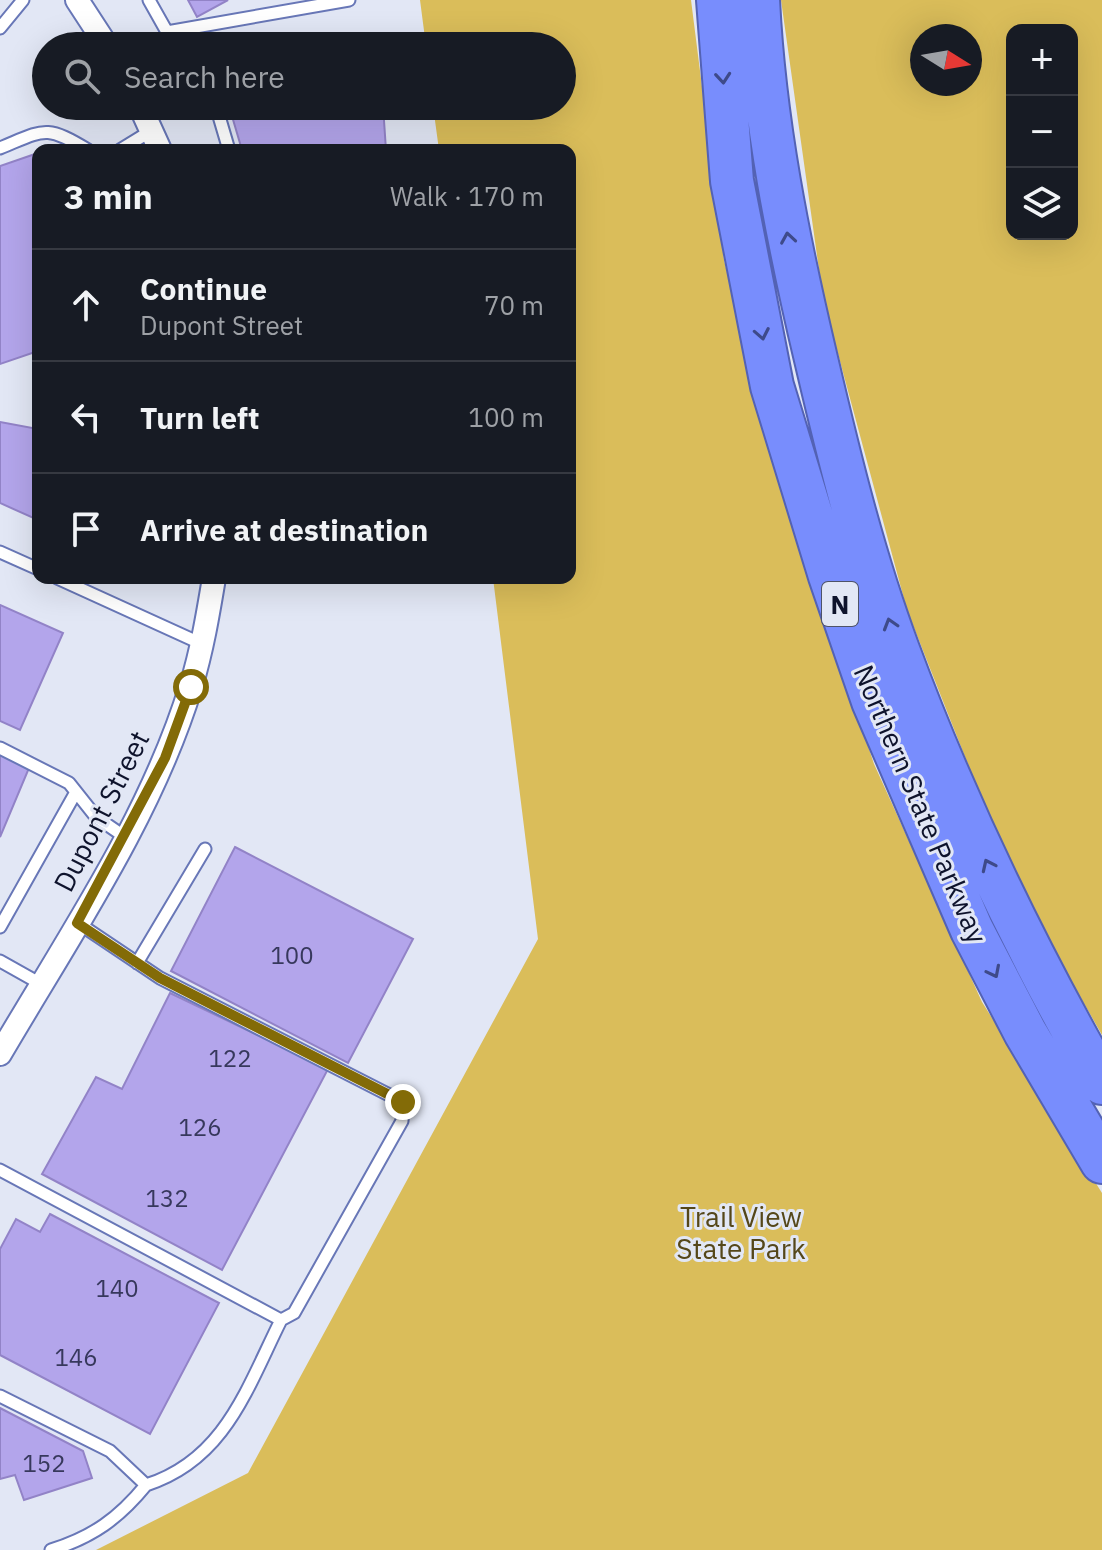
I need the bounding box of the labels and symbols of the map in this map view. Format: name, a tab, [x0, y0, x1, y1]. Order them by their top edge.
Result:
north arrow	[910, 24, 982, 96]
one-way arrow	[714, 72, 731, 85]
one-way arrow	[781, 231, 798, 245]
one-way arrow	[753, 327, 770, 341]
road number: N	[822, 582, 858, 626]
one-way arrow	[883, 618, 899, 632]
street label: Northern State Parkway	[846, 659, 996, 949]
route start	[173, 669, 209, 705]
street label: Dupont Street	[45, 724, 157, 898]
one-way arrow	[982, 859, 998, 873]
house number: 100	[270, 939, 314, 971]
one-way arrow	[984, 963, 999, 978]
house number: 122	[208, 1042, 252, 1074]
route end	[385, 1084, 421, 1120]
house number: 126	[178, 1111, 222, 1143]
house number: 132	[145, 1182, 189, 1214]
park label: Trail View State Park	[676, 1198, 806, 1267]
house number: 140	[95, 1272, 139, 1304]
house number: 146	[54, 1341, 98, 1373]
house number: 152	[22, 1447, 66, 1479]

